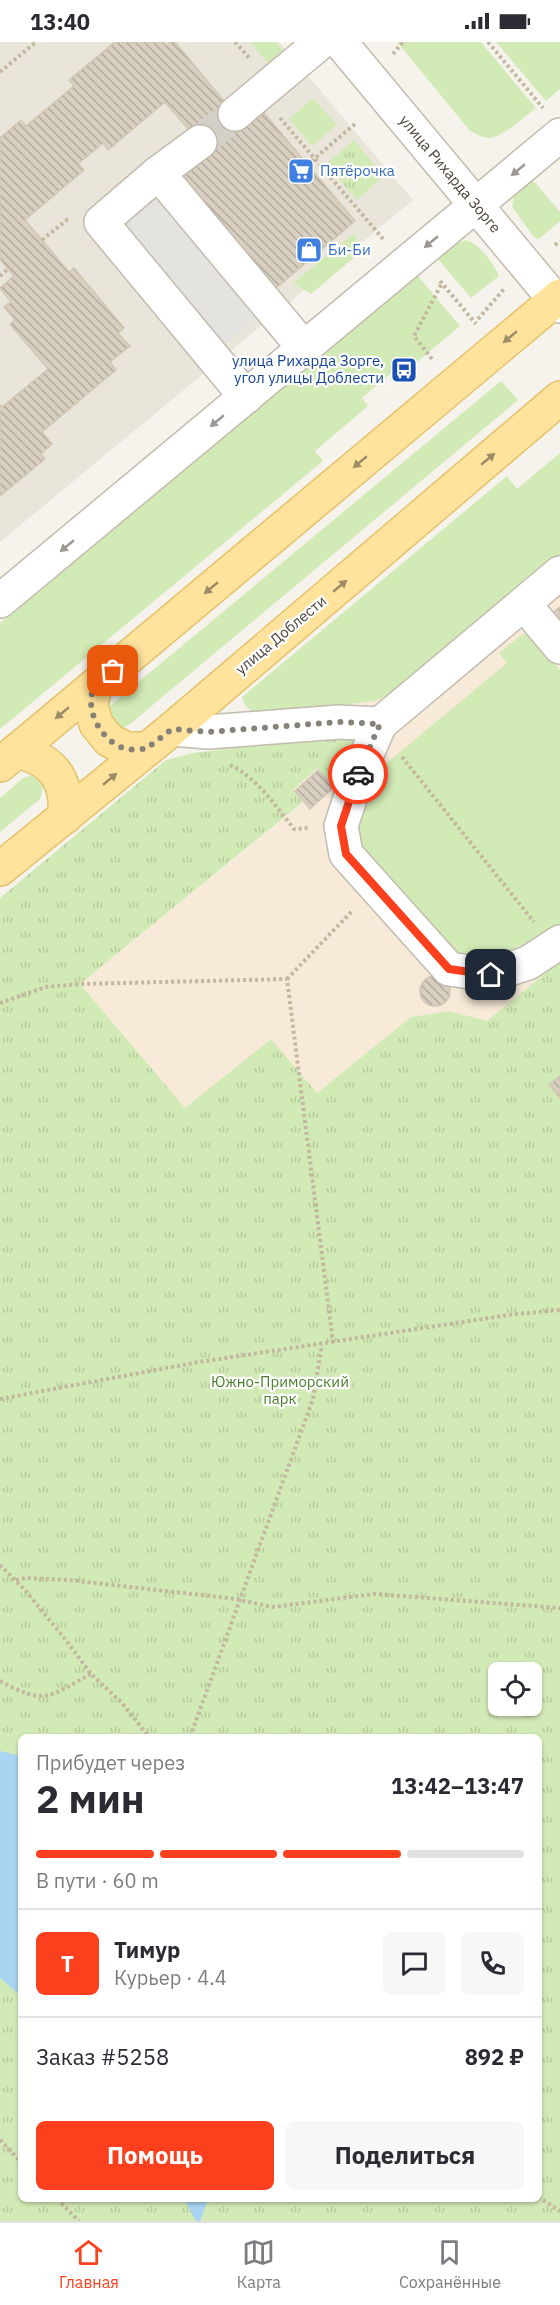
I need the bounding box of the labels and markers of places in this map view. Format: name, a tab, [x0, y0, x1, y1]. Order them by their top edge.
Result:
supermarket icon: Пятёрочка	[286, 156, 316, 186]
place label: Пятёрочка	[320, 161, 395, 180]
shop icon: Би-Би	[294, 235, 324, 265]
place label: Би-Би	[328, 240, 371, 259]
place label: улица Рихарда Зорге, угол улицы Доблести	[232, 351, 384, 387]
bus stop icon: улица Рихарда Зорге, угол улицы Доблести	[389, 355, 419, 385]
pin	[87, 645, 138, 696]
pin	[465, 949, 516, 1000]

